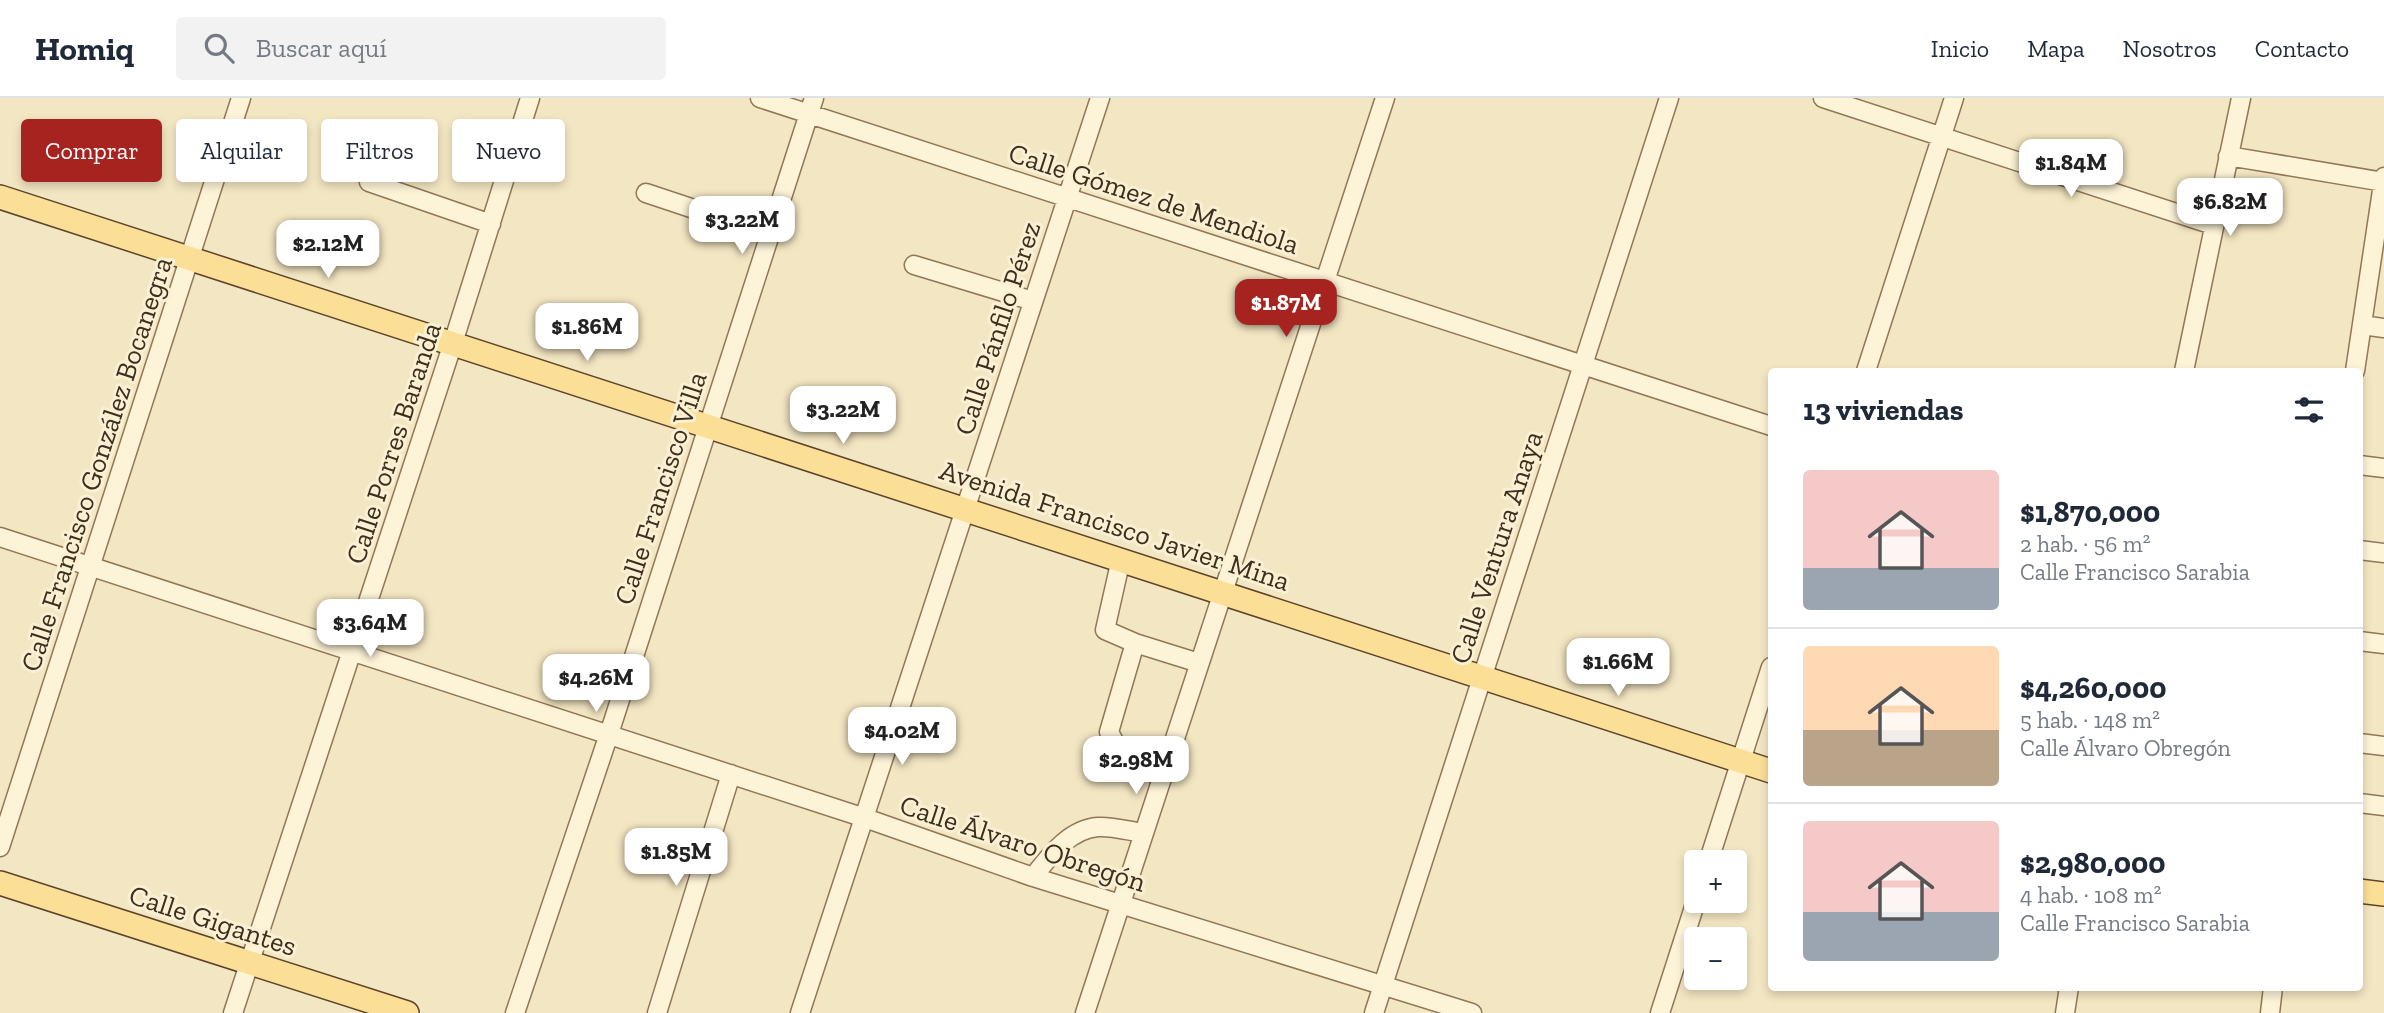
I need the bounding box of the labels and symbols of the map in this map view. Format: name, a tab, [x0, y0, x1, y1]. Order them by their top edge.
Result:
street label: Calle Gómez de Mendiola	[1005, 136, 1304, 261]
pin: $1.84M	[2014, 140, 2128, 199]
pin: $6.82M	[2173, 178, 2287, 238]
pin: $3.22M	[685, 197, 799, 256]
street label: Calle Pánfilo Pérez	[947, 217, 1047, 439]
pin: $2.12M	[271, 220, 385, 280]
street label: Calle Francisco González Bocanegra	[14, 252, 179, 675]
pin: $1.87M	[1229, 280, 1343, 339]
pin: $1.86M	[530, 303, 644, 363]
street label: Calle Porres Baranda	[339, 318, 448, 568]
street label: Calle Francisco Villa	[607, 367, 714, 609]
pin: $3.22M	[786, 386, 900, 446]
street label: Calle Ventura Anaya	[1443, 426, 1550, 668]
street label: Avenida Francisco Javier Mina	[936, 453, 1294, 598]
pin: $3.64M	[313, 600, 427, 659]
pin: $1.66M	[1561, 638, 1675, 698]
pin: $4.26M	[539, 654, 653, 714]
pin: $4.02M	[845, 708, 959, 767]
pin: $2.98M	[1079, 736, 1193, 796]
street label: Calle Álvaro Obregón	[896, 788, 1150, 899]
pin: $1.85M	[619, 828, 733, 888]
street label: Calle Gigantes	[125, 878, 301, 963]

